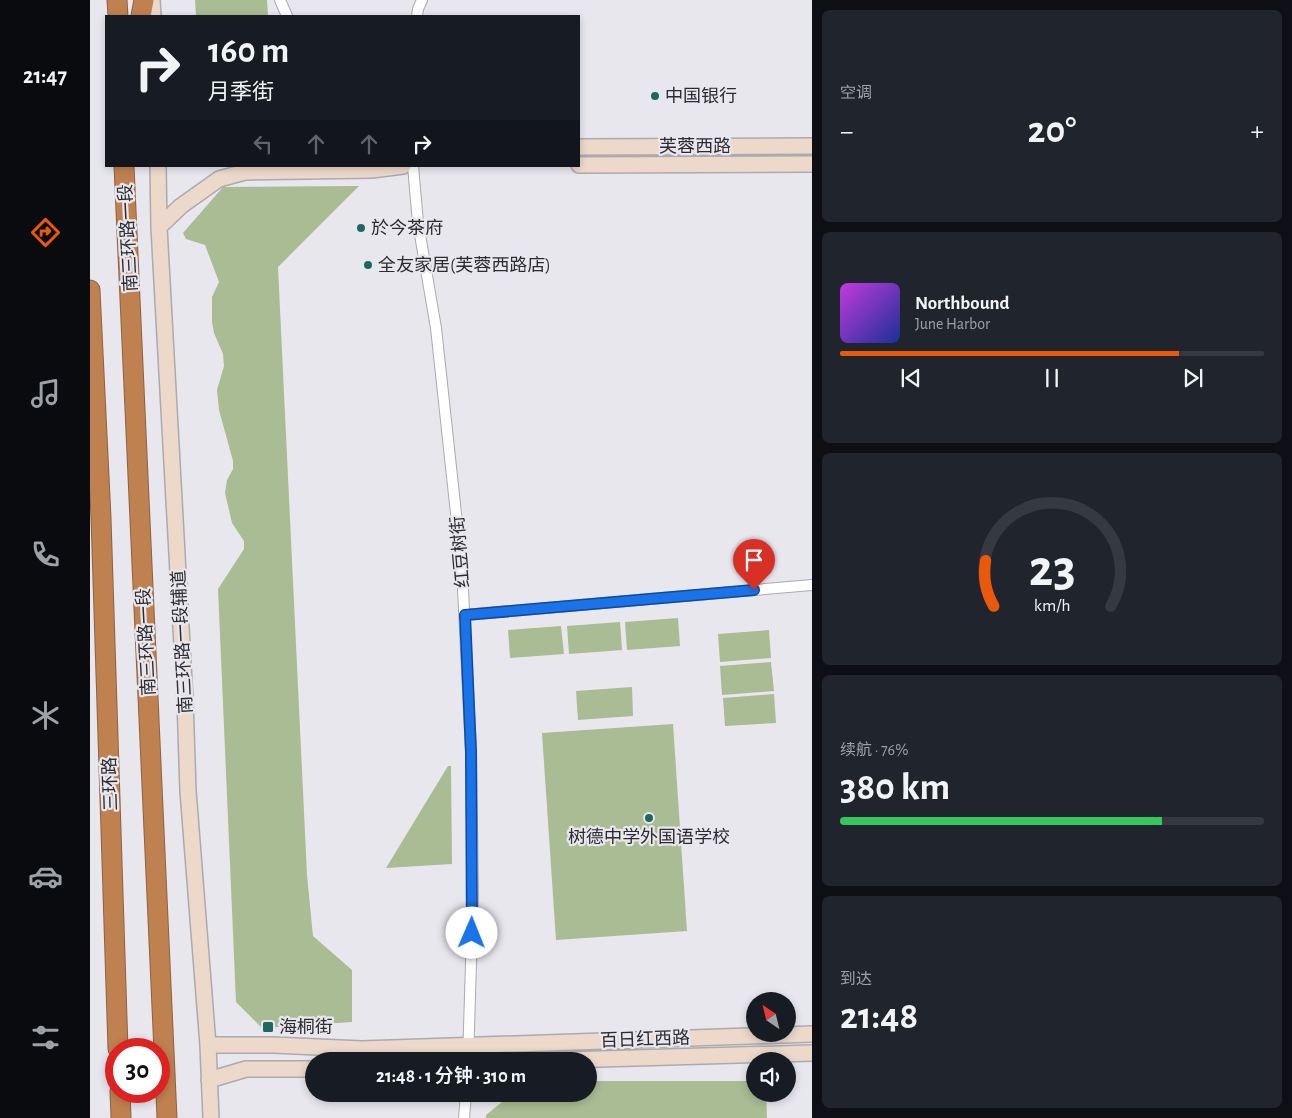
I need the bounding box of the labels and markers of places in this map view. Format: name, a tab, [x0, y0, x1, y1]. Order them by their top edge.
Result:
place label: 中国银行	[665, 86, 737, 106]
marker: 中国银行	[649, 90, 661, 102]
place label: 於今茶府	[371, 218, 443, 238]
marker: 於今茶府	[355, 222, 367, 234]
place label: 全友家居(芙蓉西路店)	[378, 255, 551, 275]
marker: 全友家居(芙蓉西路店)	[362, 259, 374, 271]
pin	[733, 539, 775, 590]
marker: 树德中学外国语学校	[643, 812, 655, 824]
place label: 树德中学外国语学校	[568, 827, 730, 847]
place label: 海桐街	[279, 1017, 333, 1037]
marker: 海桐街	[261, 1020, 275, 1034]

